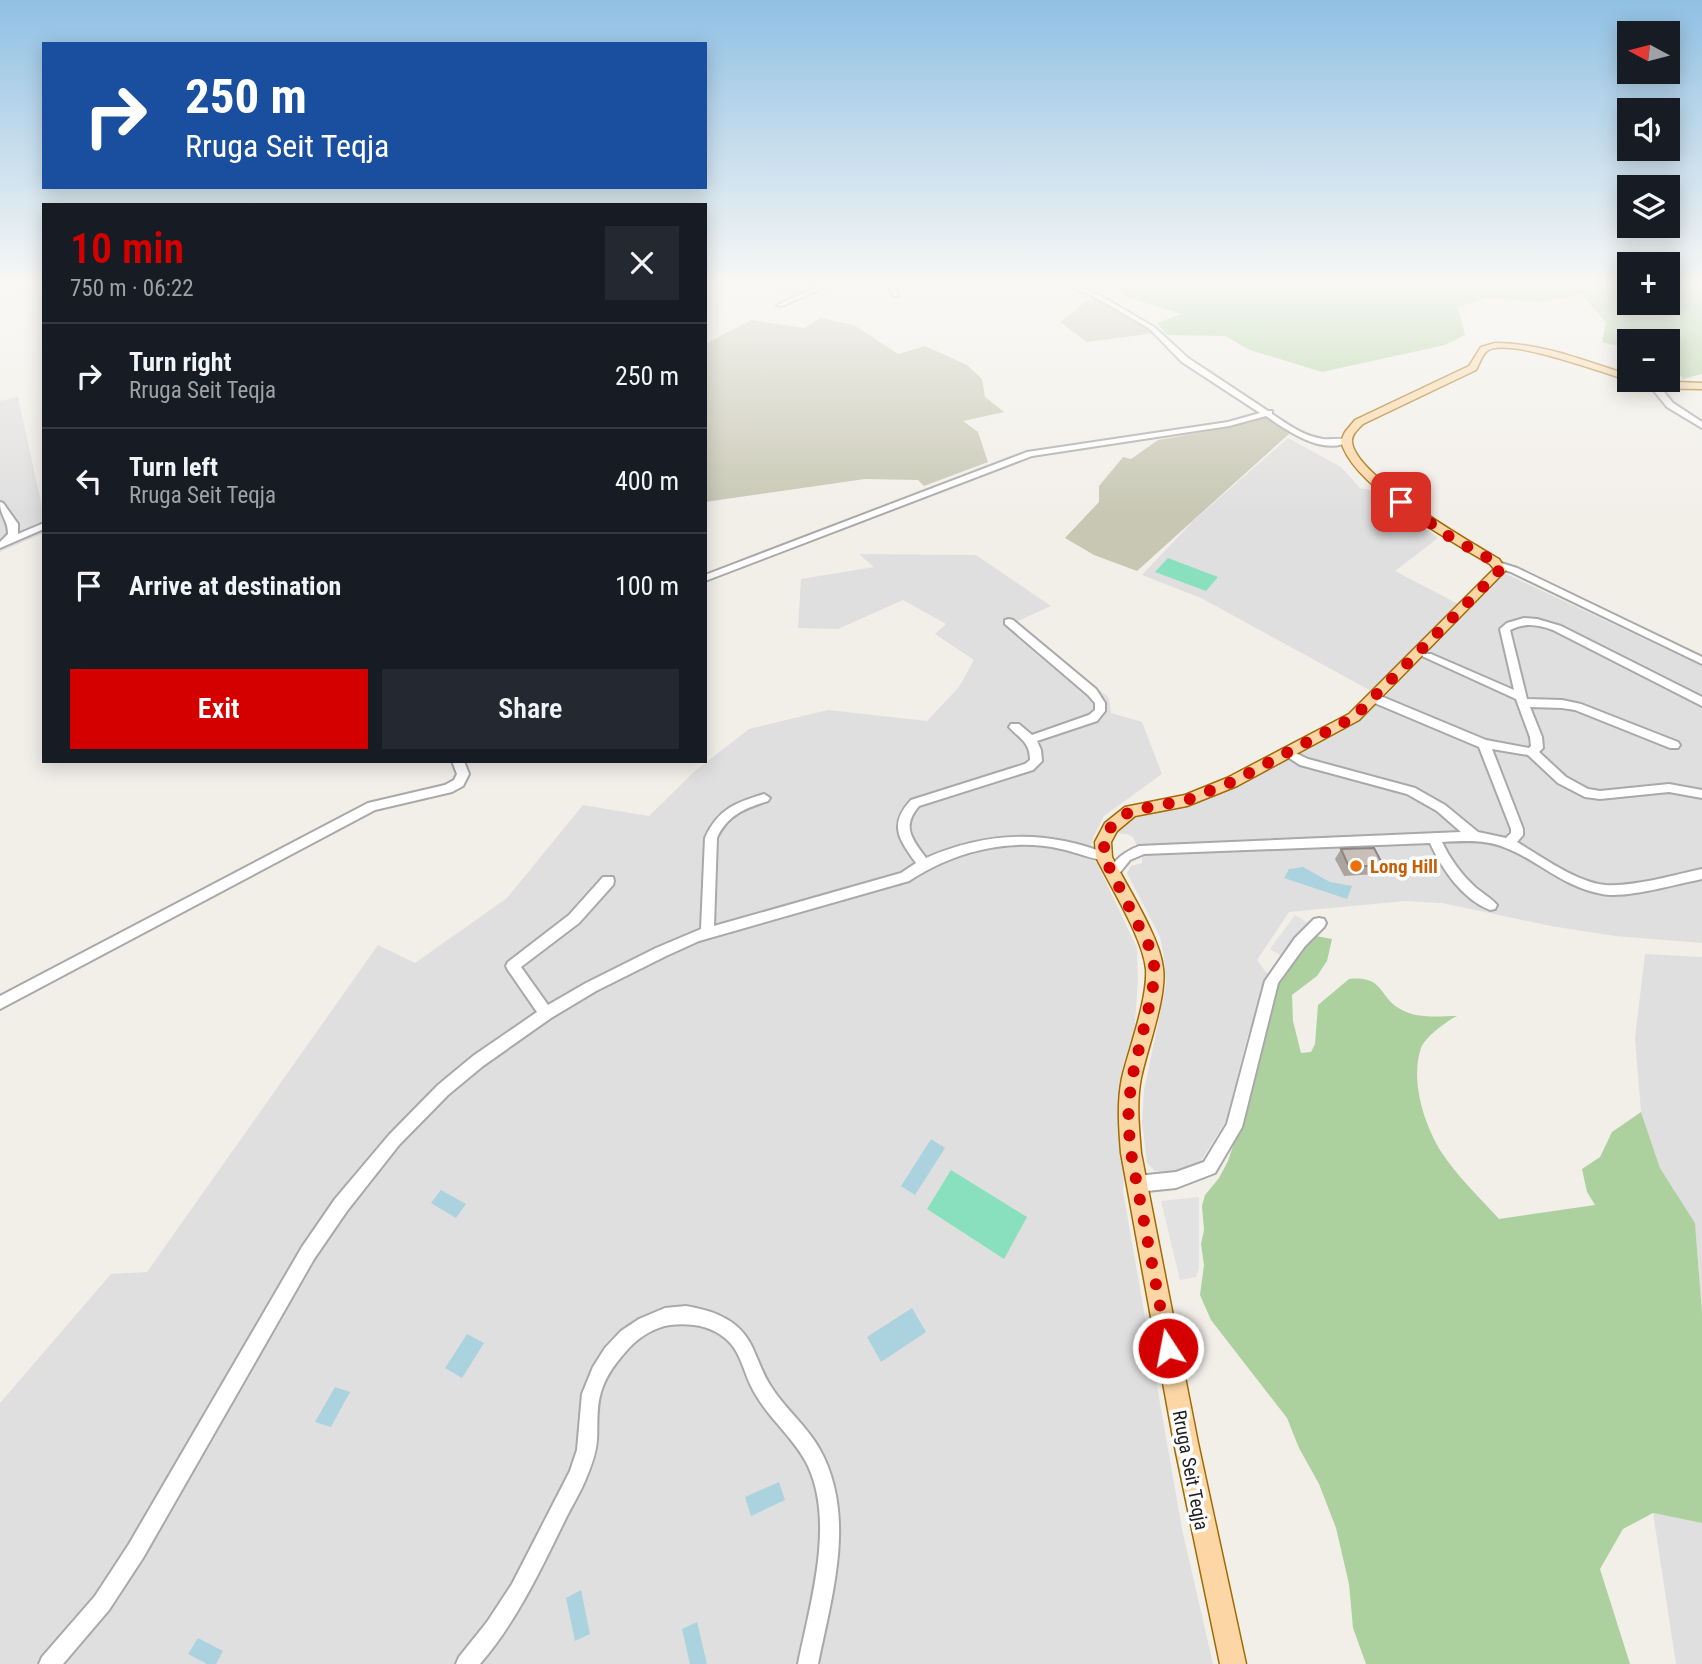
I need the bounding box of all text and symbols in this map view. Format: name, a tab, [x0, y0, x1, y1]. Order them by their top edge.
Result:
north arrow	[1617, 21, 1680, 84]
map controls	[1617, 21, 1680, 392]
text: 250 m	[185, 68, 307, 125]
icon: right	[70, 70, 161, 161]
button: sound	[1617, 98, 1680, 161]
text: Rruga Seit Teqja	[185, 127, 389, 165]
button: layers	[1617, 175, 1680, 238]
text: 10 min	[70, 224, 184, 273]
button: close	[605, 226, 679, 300]
button: +	[1617, 252, 1680, 315]
text: 750 m · 06:22	[70, 275, 194, 302]
button: −	[1617, 329, 1680, 392]
text: Turn right	[129, 347, 231, 377]
icon: right	[70, 357, 108, 395]
text: 250 m	[615, 361, 679, 391]
text: Rruga Seit Teqja	[129, 377, 276, 404]
text: Turn left	[129, 452, 218, 482]
icon: left	[70, 462, 108, 500]
text: 400 m	[615, 466, 679, 496]
pin	[1371, 472, 1431, 532]
text: Rruga Seit Teqja	[129, 482, 276, 509]
icon: arrive	[1382, 483, 1420, 521]
icon: arrive	[70, 567, 108, 605]
text: Arrive at destination	[129, 571, 341, 601]
text: 100 m	[615, 571, 679, 601]
button: Exit	[70, 669, 368, 749]
button: Share	[382, 669, 679, 749]
place label: Long Hill	[1370, 855, 1438, 878]
marker: Long Hill	[1348, 858, 1364, 874]
position arrow	[1131, 1311, 1205, 1385]
street label: Rruga Seit Teqja	[1168, 1408, 1213, 1532]

